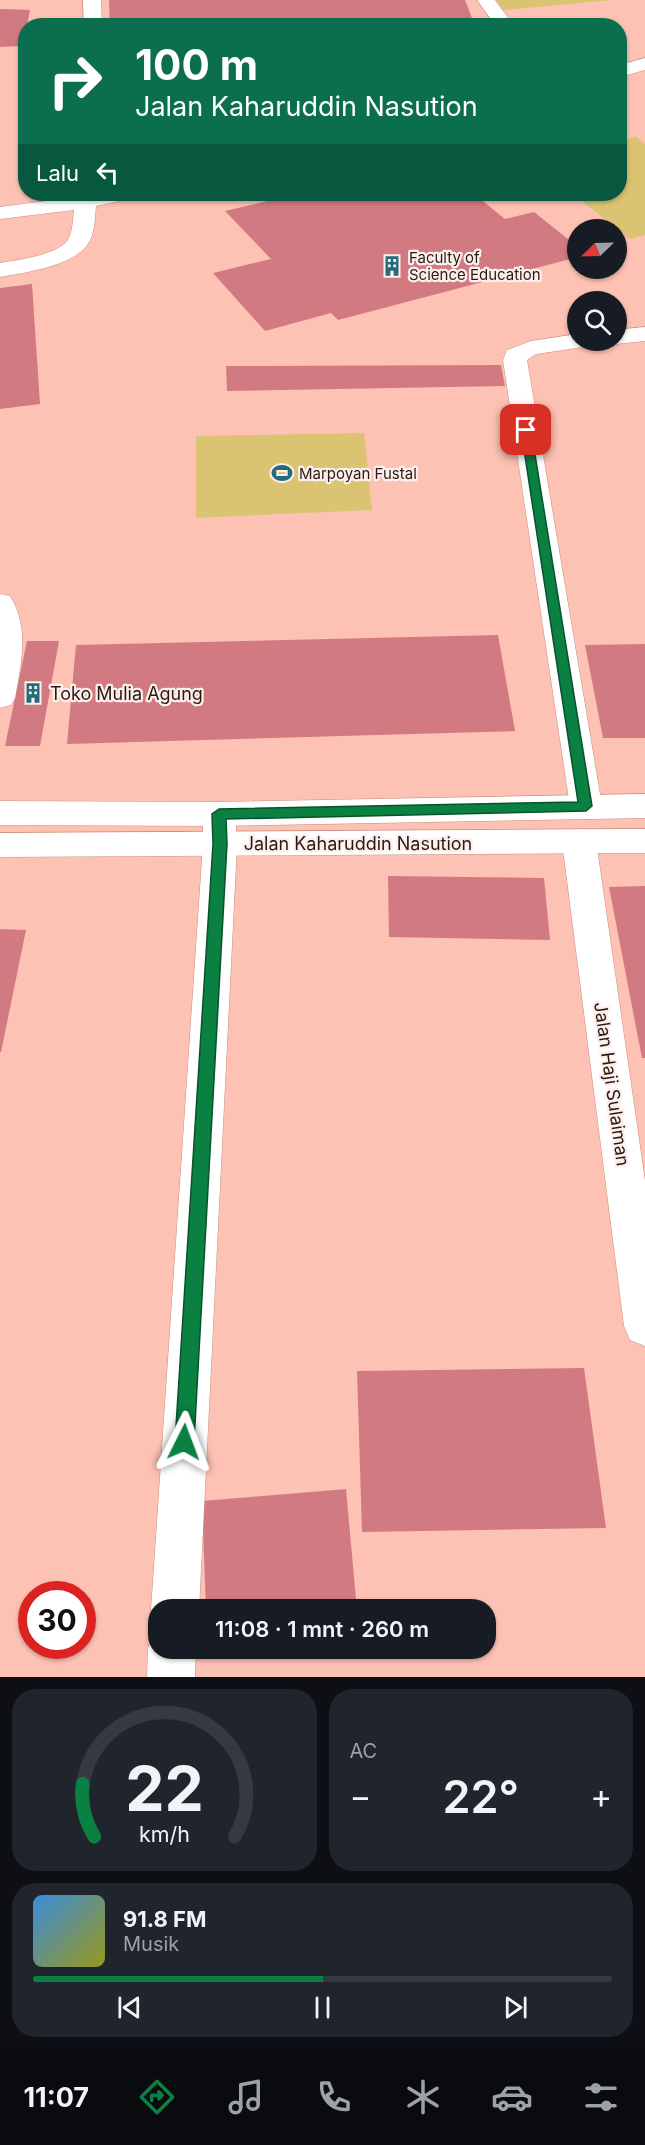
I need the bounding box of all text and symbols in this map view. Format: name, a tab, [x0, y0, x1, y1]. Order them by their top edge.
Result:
text: 100 m	[135, 39, 258, 90]
icon: right	[36, 42, 114, 120]
text: Jalan Kaharuddin Nasution	[135, 90, 478, 123]
icon: left	[91, 156, 124, 189]
text: Lalu	[36, 160, 79, 186]
north arrow	[567, 219, 627, 279]
map controls	[567, 219, 627, 351]
place label: Faculty of Science Education	[409, 248, 541, 284]
building icon: Faculty of Science Education	[380, 254, 404, 278]
button: search	[567, 291, 627, 351]
pin	[500, 404, 551, 455]
icon: arrive	[509, 413, 542, 446]
sports icon: Marpoyan Fustal	[270, 461, 294, 485]
place label: Marpoyan Fustal	[299, 464, 417, 483]
building icon: Toko Mulia Agung	[21, 681, 45, 705]
place label: Toko Mulia Agung	[50, 683, 203, 704]
street label: Jalan Kaharuddin Nasution	[244, 833, 472, 854]
street label: Jalan Haji Sulaiman	[590, 1001, 634, 1167]
position arrow	[152, 1410, 216, 1474]
speed limit sign: 30	[18, 1581, 96, 1659]
text: 11:08 · 1 mnt · 260 m	[215, 1616, 429, 1642]
text: AC	[350, 1739, 377, 1763]
text: 22	[125, 1751, 204, 1826]
text: 22°	[442, 1769, 519, 1824]
text: −	[350, 1776, 371, 1816]
text: +	[590, 1776, 612, 1816]
text: km/h	[139, 1821, 190, 1847]
text: 91.8 FM	[123, 1906, 206, 1932]
text: Musik	[123, 1932, 179, 1956]
icon: previous	[113, 1991, 146, 2024]
icon: pause	[306, 1991, 339, 2024]
icon: next	[499, 1991, 532, 2024]
icon: directions	[136, 2076, 178, 2118]
icon: music	[225, 2076, 267, 2118]
icon: phone	[313, 2076, 355, 2118]
icon: climate	[402, 2076, 444, 2118]
icon: car	[491, 2076, 533, 2118]
icon: filters	[580, 2076, 622, 2118]
text: 11:07	[23, 2081, 89, 2114]

